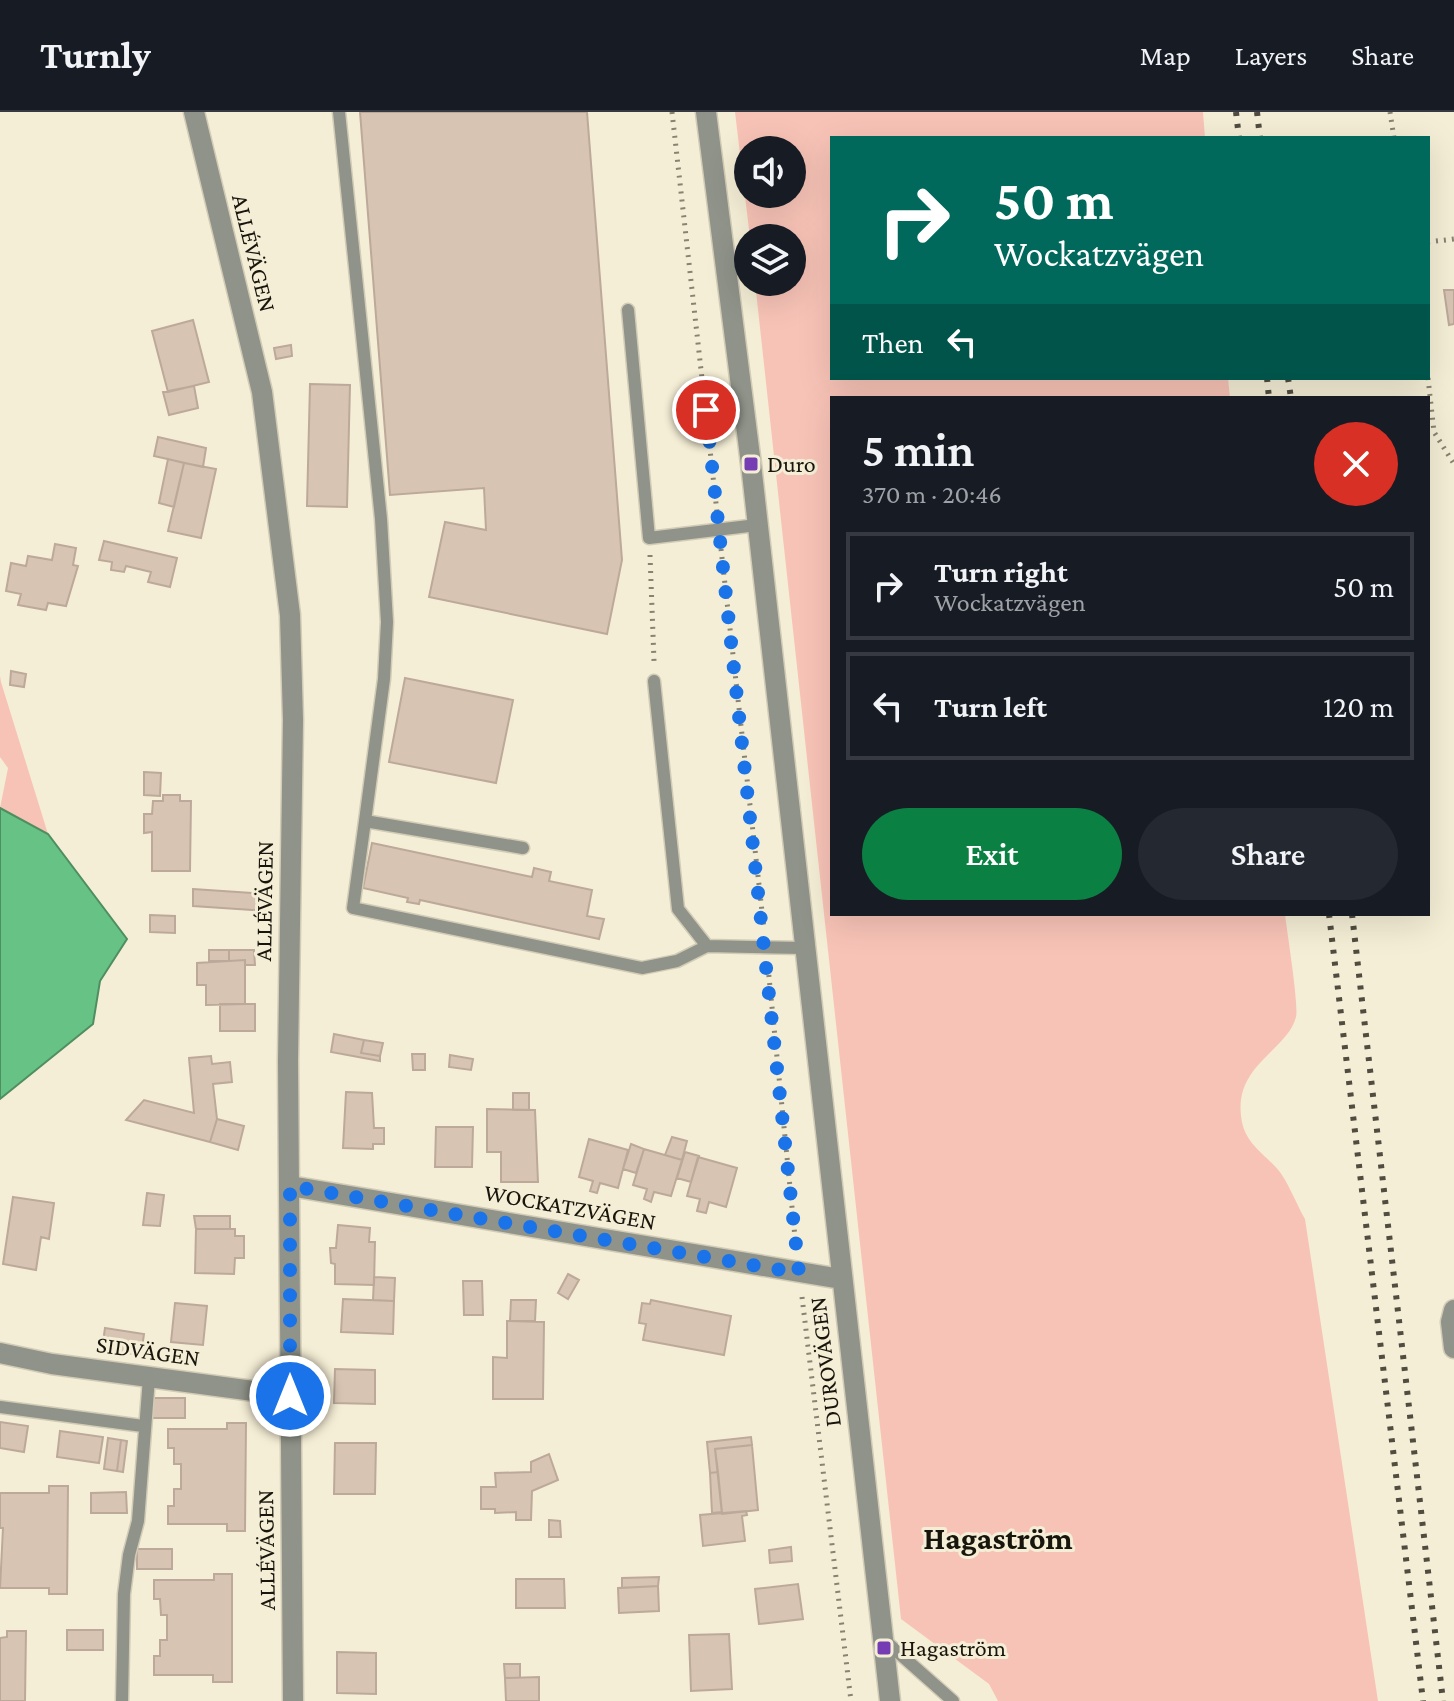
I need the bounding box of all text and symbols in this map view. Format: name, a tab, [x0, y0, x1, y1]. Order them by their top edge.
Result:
text: Turnly	[40, 34, 151, 76]
text: Map	[1140, 40, 1191, 71]
text: Layers	[1235, 40, 1307, 71]
text: Share	[1351, 40, 1414, 71]
map controls	[734, 136, 806, 296]
button: sound	[734, 136, 806, 208]
icon: right	[862, 168, 966, 272]
text: 50 m	[994, 169, 1114, 231]
street label: ALLÉVÄGEN	[227, 191, 282, 315]
button: layers	[734, 224, 806, 296]
text: Wockatzvägen	[994, 234, 1204, 274]
icon: left	[940, 320, 984, 364]
text: Then	[862, 326, 924, 359]
pin	[672, 376, 740, 444]
icon: arrive	[684, 388, 728, 432]
button: close	[1314, 422, 1398, 506]
text: 5 min	[862, 423, 974, 476]
place label: Duro	[767, 450, 816, 477]
marker: Duro	[742, 455, 760, 473]
text: 370 m · 20:46	[862, 480, 1002, 509]
text: Turn right	[934, 555, 1068, 588]
icon: right	[866, 564, 910, 608]
text: 50 m	[1333, 570, 1394, 603]
text: Wockatzvägen	[934, 588, 1086, 617]
icon: left	[866, 684, 910, 728]
text: Turn left	[934, 690, 1047, 723]
text: 120 m	[1323, 690, 1394, 723]
button: Exit	[862, 808, 1122, 900]
button: Share	[1138, 808, 1398, 900]
street label: ALLÉVÄGEN	[249, 840, 278, 962]
street label: WOCKATZVÄGEN	[482, 1178, 658, 1235]
street label: DUROVÄGEN	[803, 1296, 846, 1429]
street label: SIDVÄGEN	[94, 1330, 202, 1371]
position arrow	[248, 1354, 332, 1438]
street label: ALLÉVÄGEN	[251, 1489, 280, 1611]
district label: Hagaström	[923, 1520, 1073, 1556]
place label: Hagaström	[900, 1634, 1006, 1661]
marker: Hagaström	[875, 1639, 893, 1657]

